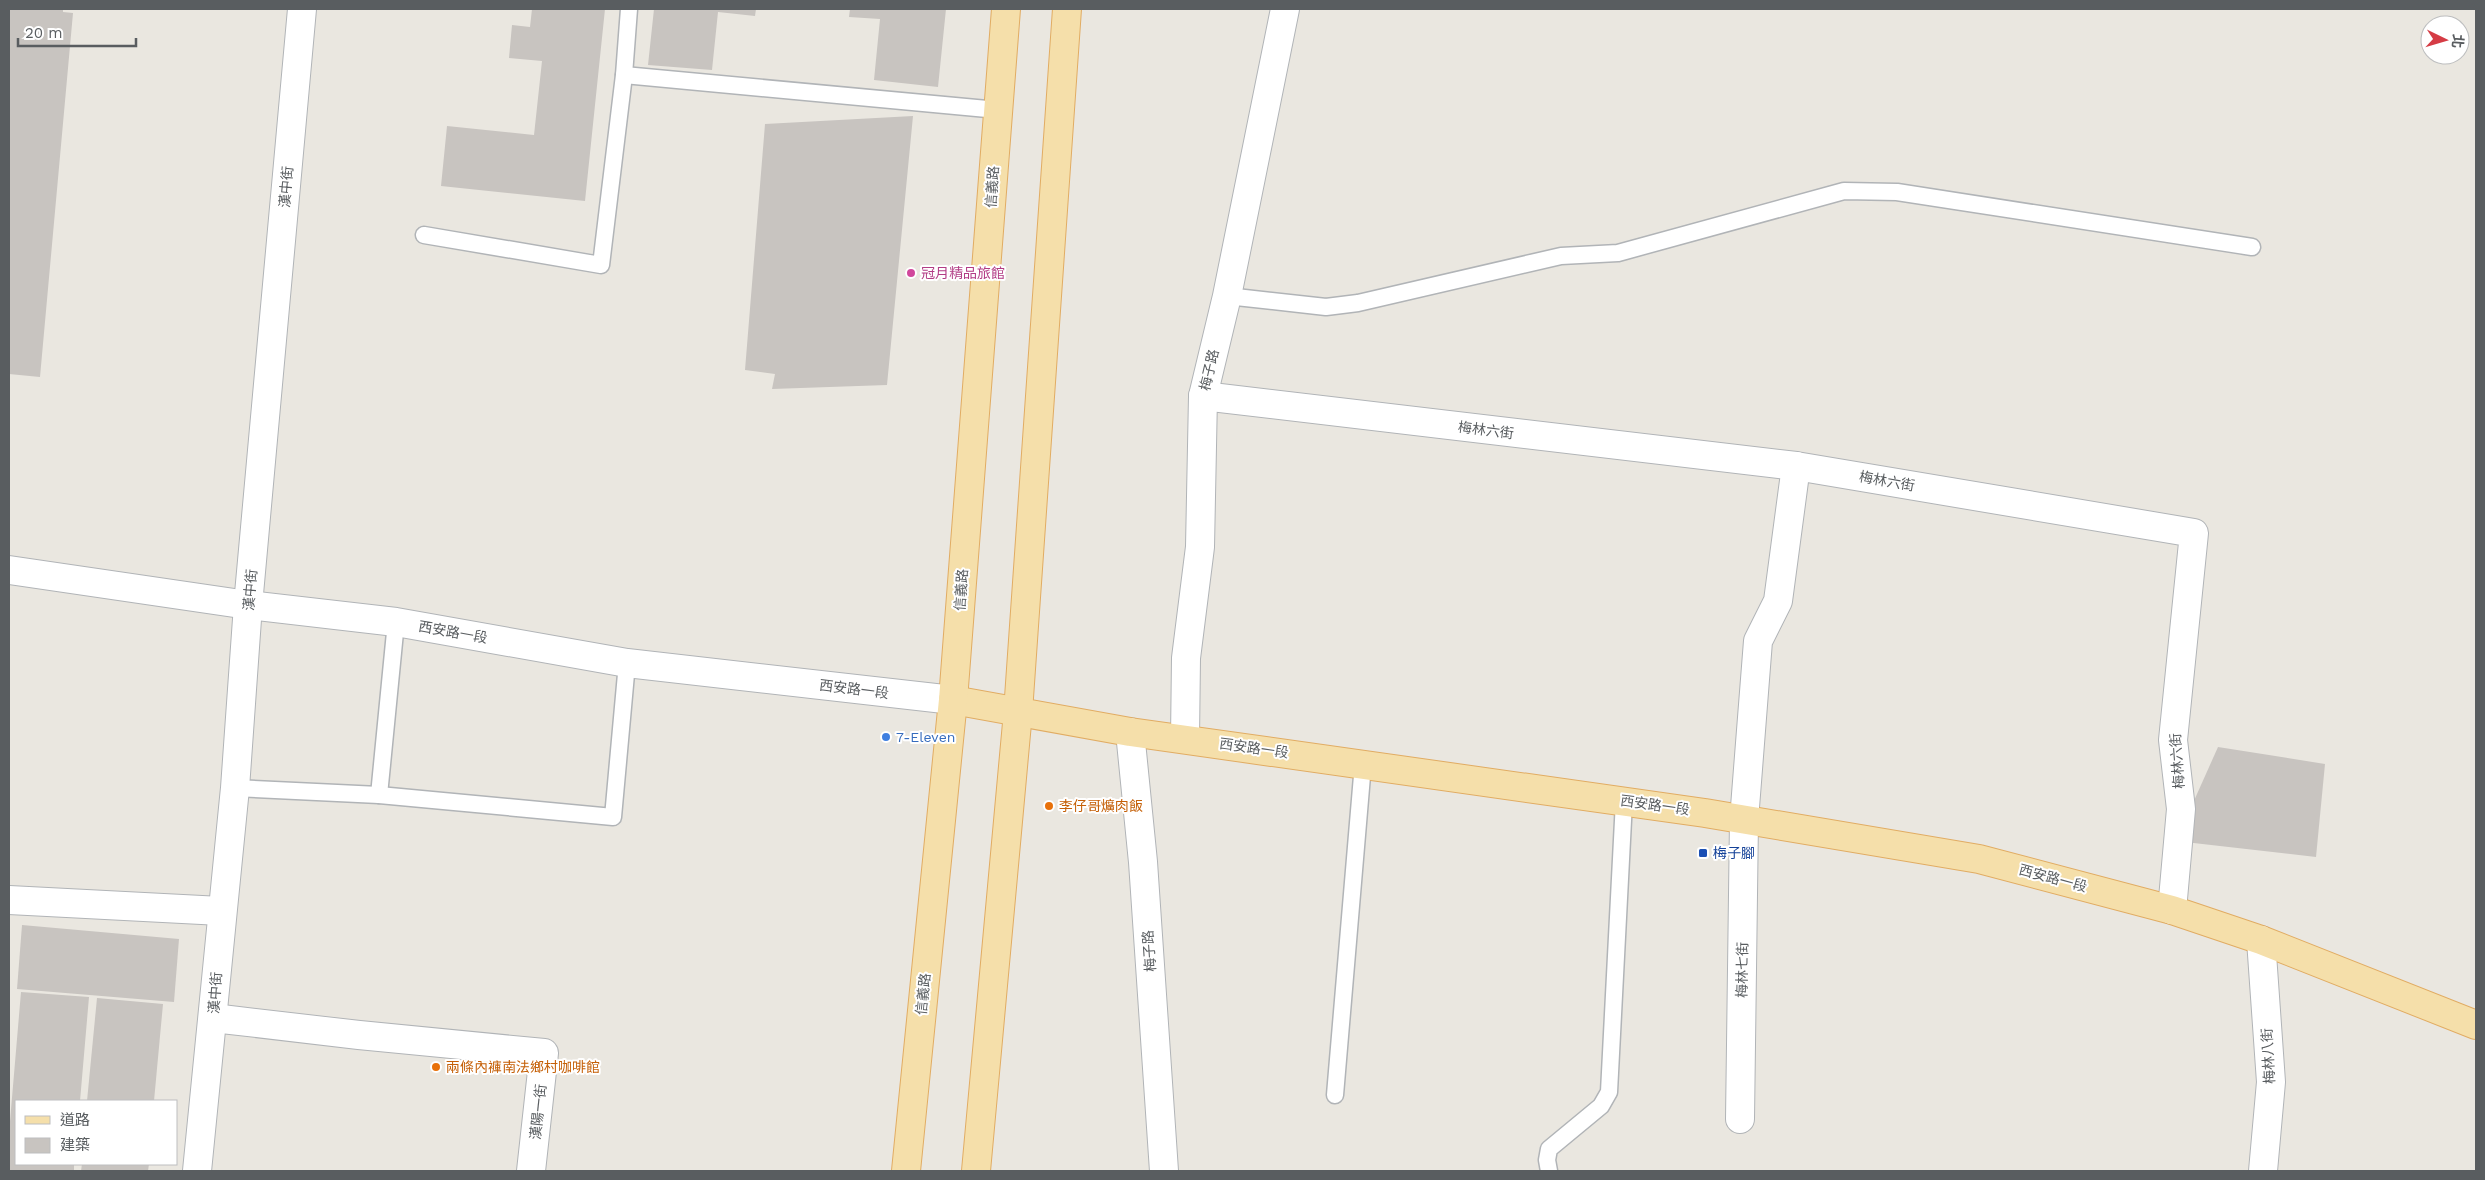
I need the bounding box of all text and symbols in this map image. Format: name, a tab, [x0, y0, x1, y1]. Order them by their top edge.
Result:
scale bar	[18, 15, 135, 47]
north arrow	[2420, 15, 2470, 65]
text: 20 m	[25, 24, 63, 42]
text: 北	[2449, 33, 2467, 49]
street label: 漢中街	[276, 165, 296, 209]
street label: 信義路	[983, 165, 1001, 209]
place label: 冠月精品旅館	[921, 265, 1005, 281]
marker: 冠月精品旅館	[905, 267, 917, 279]
street label: 梅子路	[1196, 348, 1222, 392]
street label: 梅林六街	[1457, 419, 1515, 441]
street label: 梅林六街	[1858, 468, 1916, 494]
street label: 漢中街	[240, 568, 260, 612]
street label: 信義路	[952, 568, 970, 612]
street label: 西安路一段	[417, 618, 489, 646]
street label: 西安路一段	[818, 677, 890, 701]
place label: 7-Eleven	[896, 729, 955, 745]
marker: 7-Eleven	[880, 731, 892, 743]
street label: 梅林六街	[2167, 733, 2187, 789]
street label: 西安路一段	[1218, 735, 1290, 761]
street label: 西安路一段	[1619, 792, 1691, 818]
place label: 李仔哥爌肉飯	[1059, 798, 1143, 814]
marker: 李仔哥爌肉飯	[1043, 800, 1055, 812]
place label: 梅子腳	[1713, 845, 1755, 861]
marker: 梅子腳	[1697, 847, 1709, 859]
street label: 西安路一段	[2017, 861, 2089, 895]
street label: 梅子路	[1140, 929, 1158, 973]
street label: 梅林七街	[1734, 942, 1750, 998]
street label: 漢中街	[206, 971, 224, 1015]
street label: 信義路	[913, 972, 933, 1016]
street label: 梅林八街	[2259, 1028, 2277, 1084]
place label: 兩條內褲南法鄉村咖啡館	[446, 1059, 600, 1075]
marker: 兩條內褲南法鄉村咖啡館	[430, 1061, 442, 1073]
street label: 漢陽一街	[527, 1083, 549, 1141]
legend	[15, 1100, 178, 1165]
text: 道路	[60, 1111, 90, 1129]
text: 建築	[60, 1136, 90, 1154]

